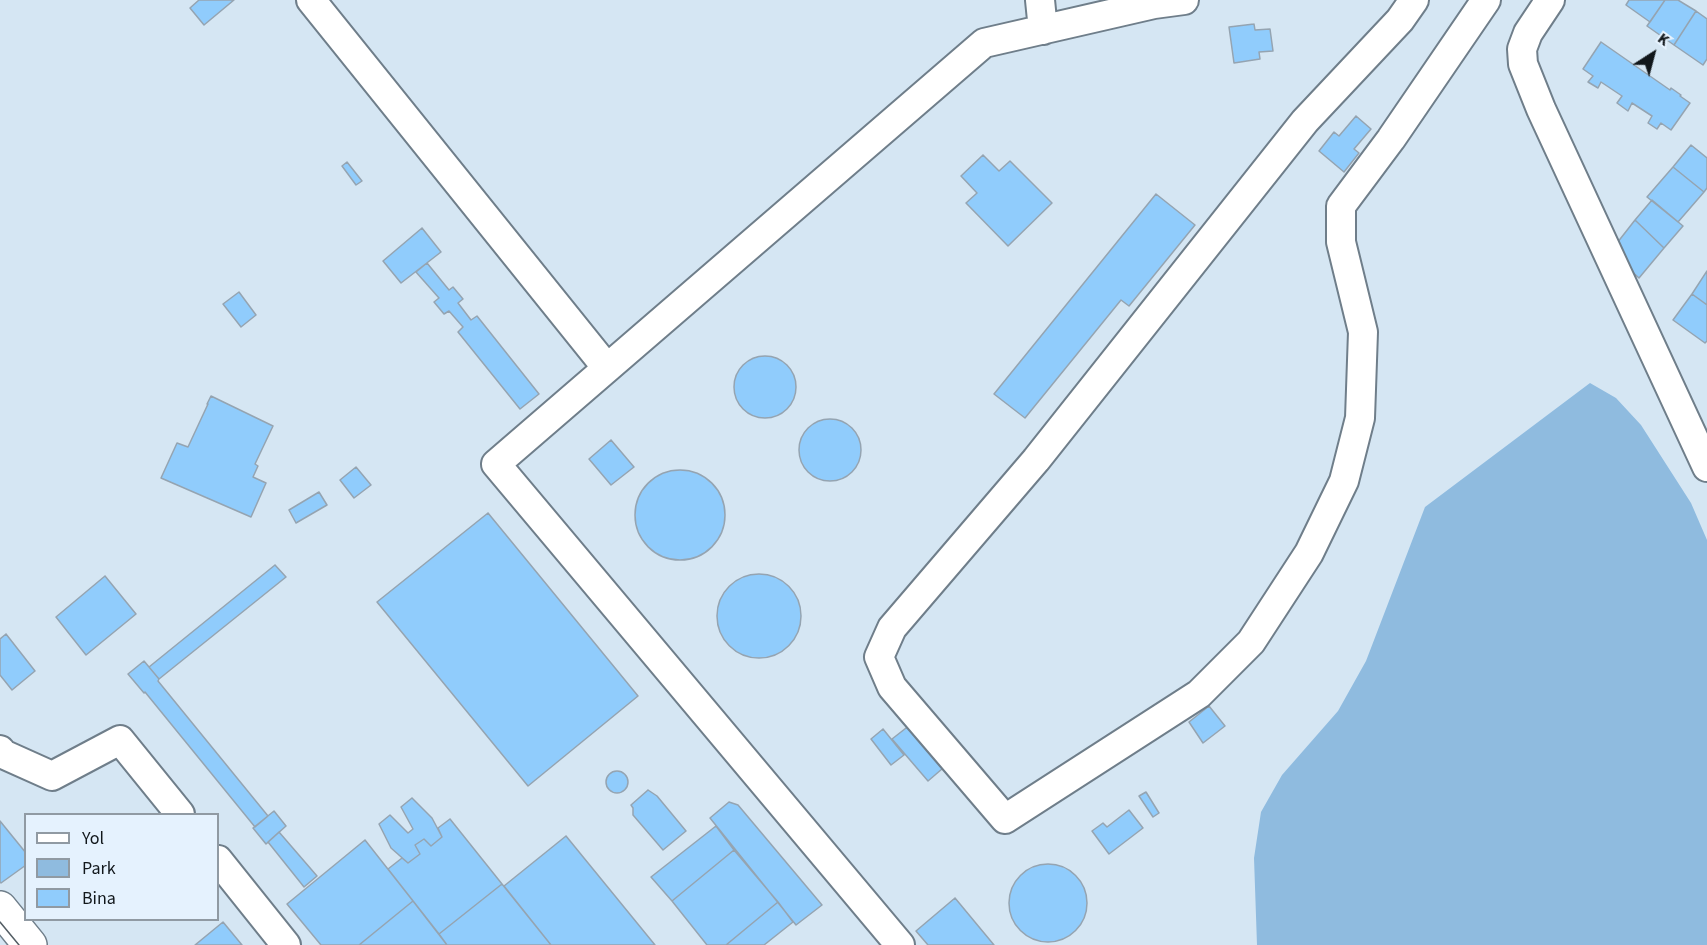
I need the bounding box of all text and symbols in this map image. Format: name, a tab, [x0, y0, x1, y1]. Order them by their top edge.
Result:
north arrow	[1623, 24, 1683, 84]
text: K	[1653, 28, 1674, 51]
legend	[24, 813, 219, 921]
text: Yol	[82, 826, 104, 851]
text: Park	[82, 856, 116, 881]
text: Bina	[82, 886, 116, 911]

